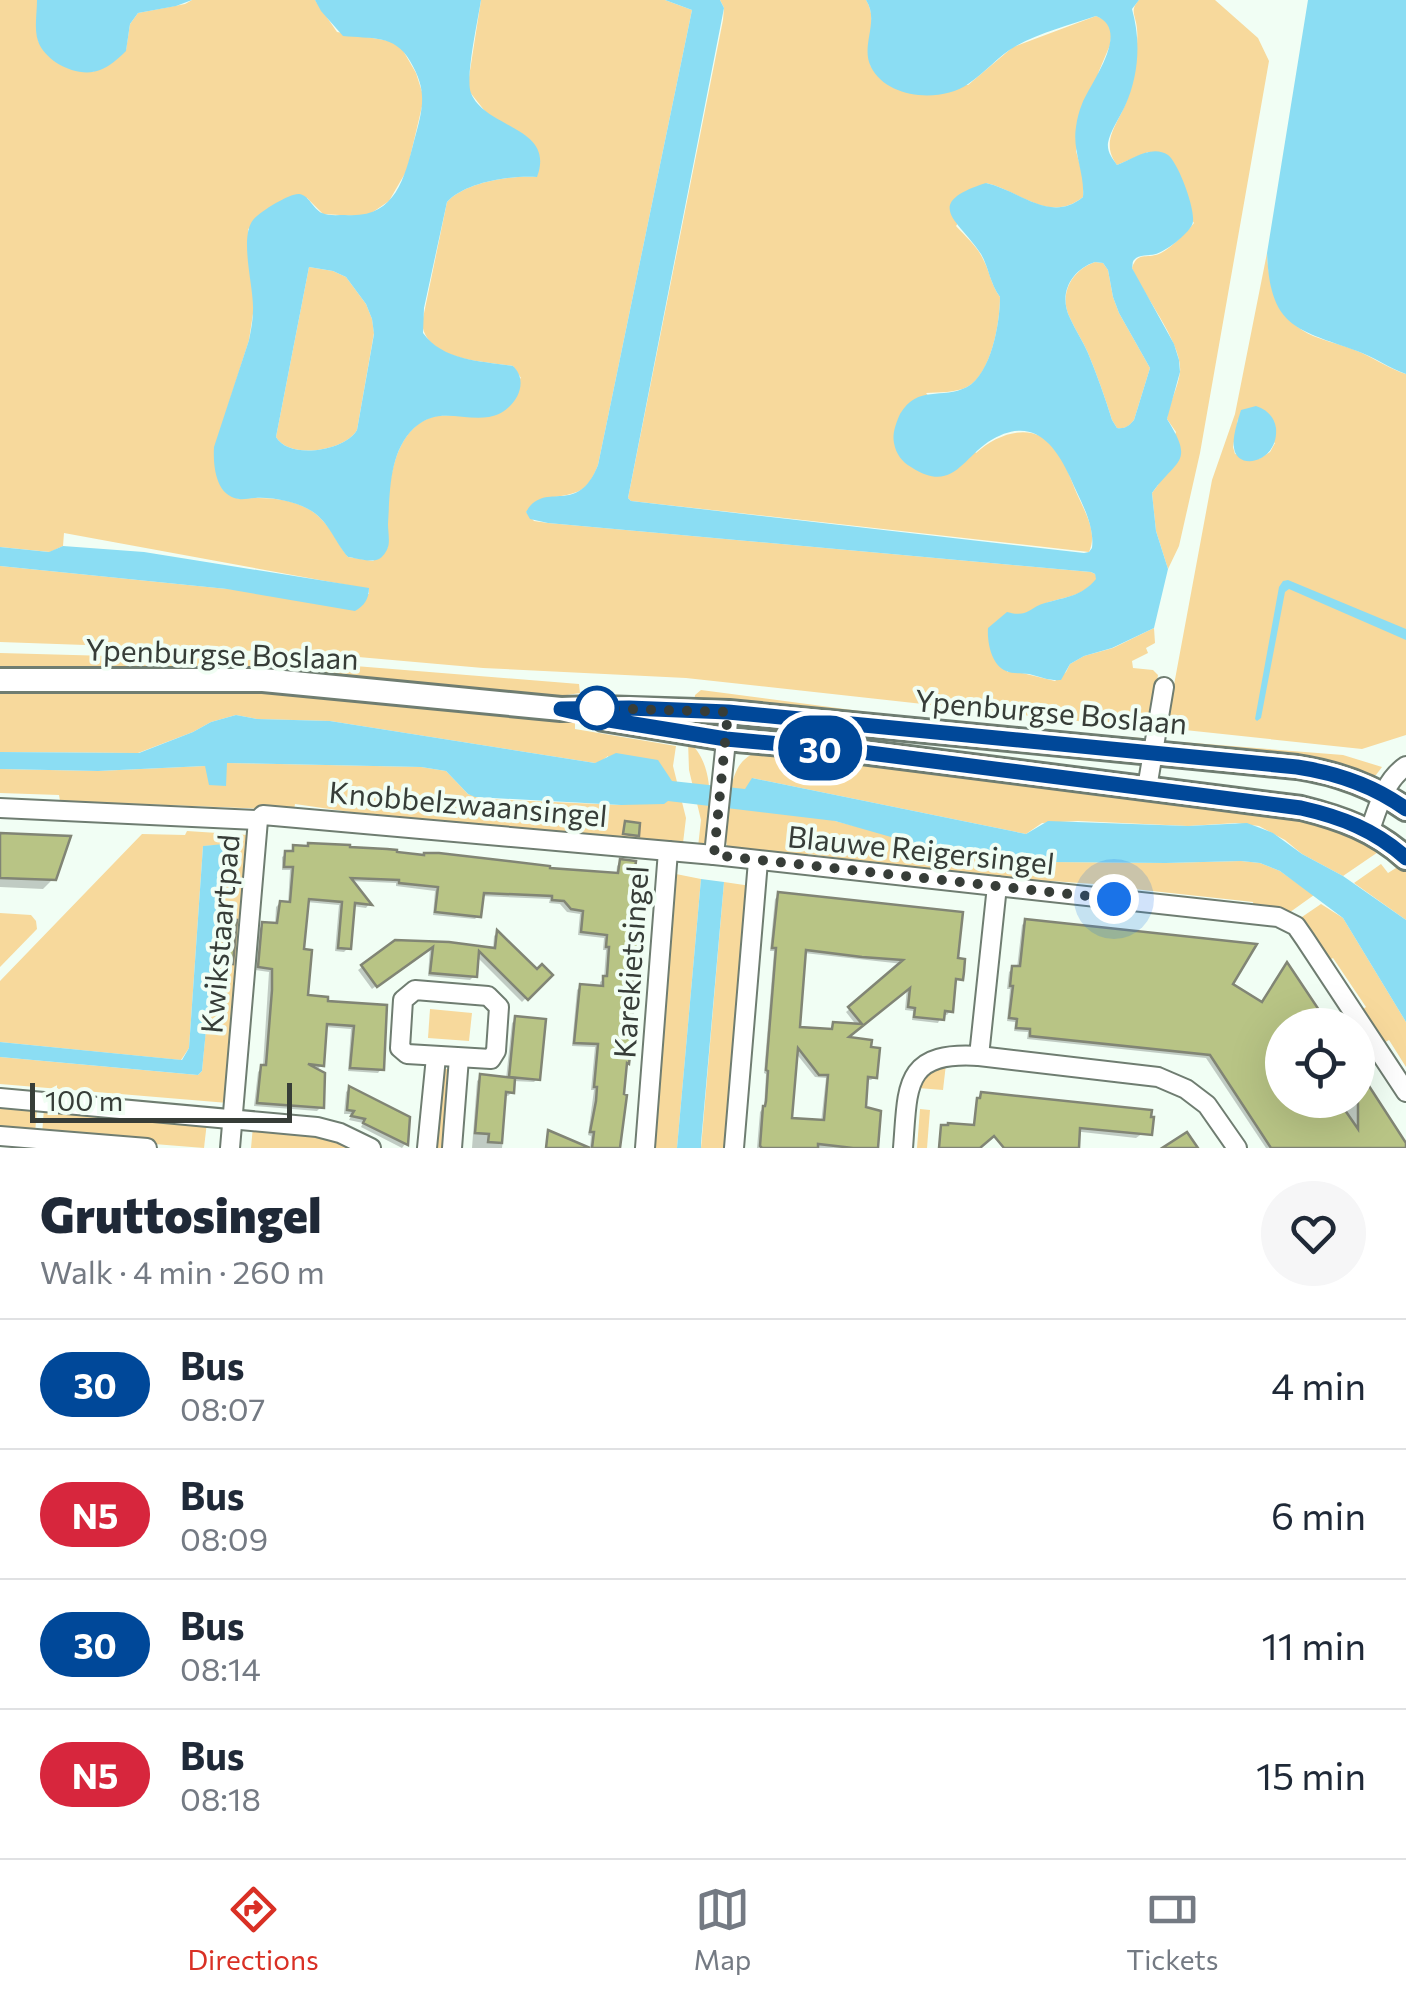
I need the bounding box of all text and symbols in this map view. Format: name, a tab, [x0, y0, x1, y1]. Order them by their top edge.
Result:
street label: Ypenburgse Boslaan	[85, 629, 359, 676]
street label: Ypenburgse Boslaan	[914, 680, 1189, 741]
unlabelled marker	[576, 687, 618, 729]
line badge: 30	[775, 716, 865, 780]
text: 30	[798, 727, 842, 770]
street label: Knobbelzwaansingel	[327, 772, 609, 833]
street label: Blauwe Reigersingel	[786, 816, 1057, 881]
street label: Kwikstaartpad	[191, 833, 246, 1035]
street label: Karekietsingel	[604, 864, 655, 1059]
your location	[1089, 874, 1139, 924]
map controls	[1265, 1008, 1375, 1118]
button: locate	[1265, 1008, 1375, 1118]
scale bar	[30, 1078, 292, 1122]
text: 100 m	[45, 1083, 123, 1117]
button: heart	[1261, 1181, 1366, 1286]
text: Gruttosingel	[40, 1184, 322, 1243]
text: Walk · 4 min · 260 m	[40, 1251, 325, 1291]
text: Bus	[180, 1341, 245, 1388]
text: 4 min	[1271, 1361, 1366, 1408]
text: 30	[73, 1363, 117, 1406]
text: 08:07	[180, 1388, 266, 1428]
text: Bus	[180, 1471, 245, 1518]
text: 6 min	[1271, 1491, 1366, 1538]
text: N5	[72, 1493, 118, 1536]
text: 08:09	[180, 1518, 268, 1558]
text: Bus	[180, 1601, 245, 1648]
text: 11 min	[1262, 1621, 1366, 1668]
text: 30	[73, 1623, 117, 1666]
text: 08:14	[180, 1648, 261, 1688]
text: Bus	[180, 1731, 245, 1778]
text: 15 min	[1256, 1751, 1366, 1798]
text: N5	[72, 1753, 118, 1796]
text: 08:18	[180, 1778, 261, 1818]
tab: Directions	[187, 1882, 319, 1976]
tab: Map	[694, 1882, 751, 1976]
tab: Tickets	[1126, 1882, 1219, 1976]

